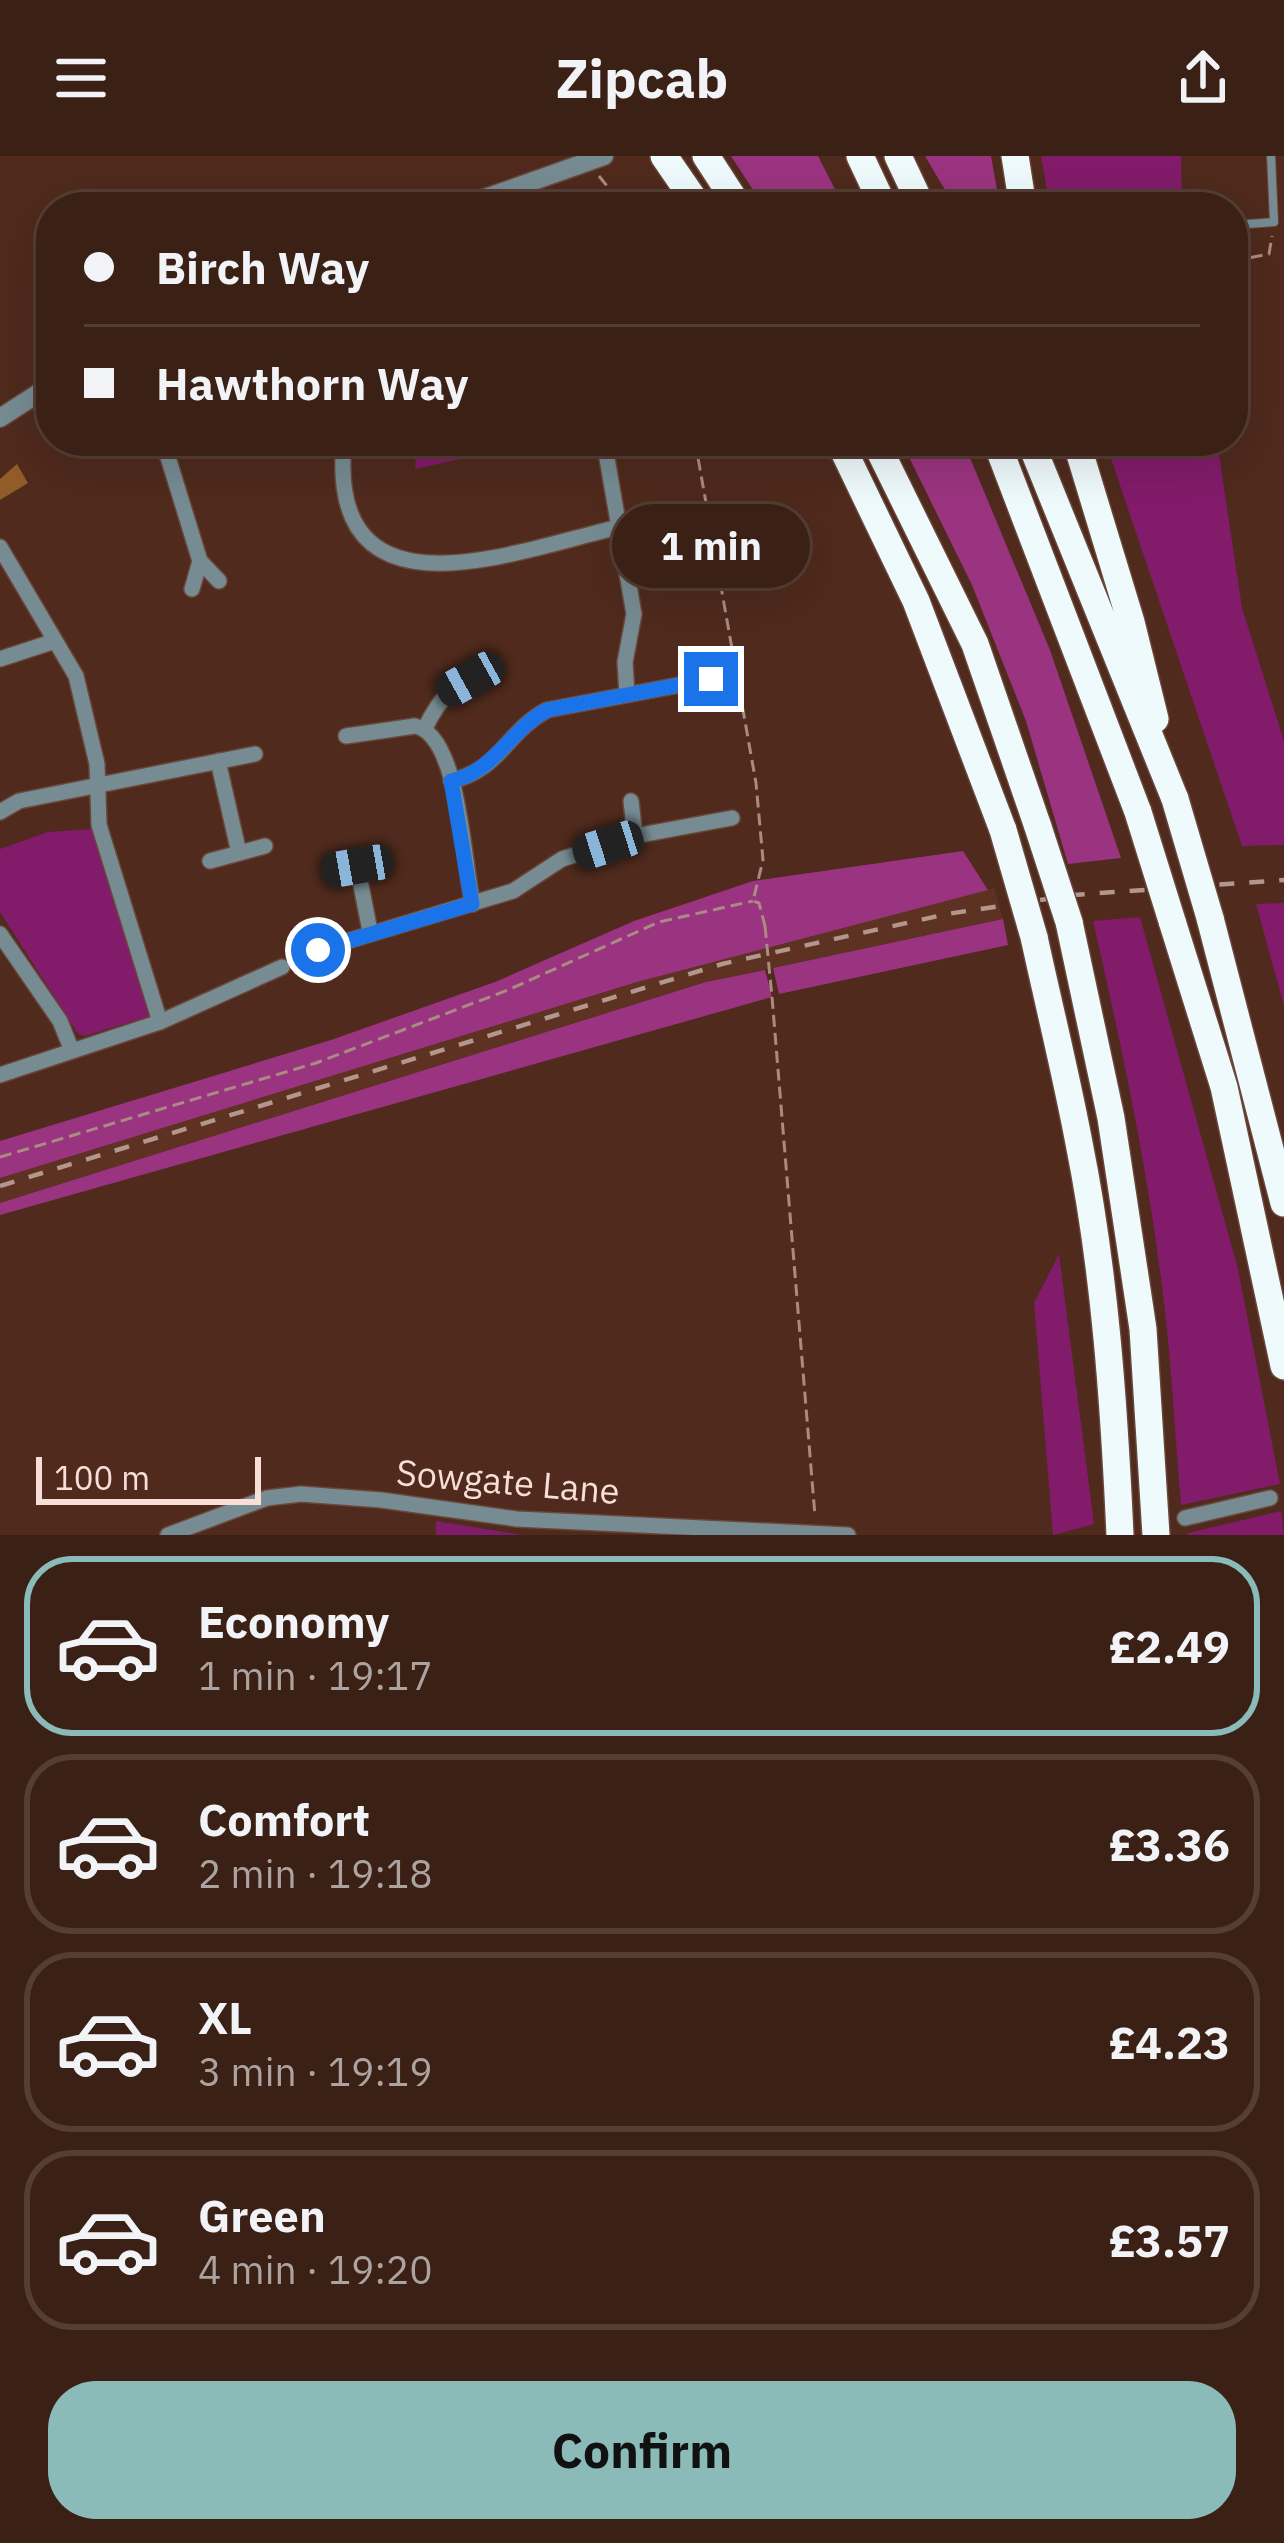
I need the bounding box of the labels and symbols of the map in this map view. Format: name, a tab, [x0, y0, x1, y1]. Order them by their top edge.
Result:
callout: 1 min	[612, 505, 810, 589]
car	[430, 646, 510, 712]
route end	[684, 652, 738, 706]
car	[568, 817, 648, 873]
car	[318, 842, 396, 890]
route start	[291, 923, 345, 977]
street label: Sowgate Lane	[394, 1448, 622, 1514]
scale bar	[36, 1451, 261, 1504]

